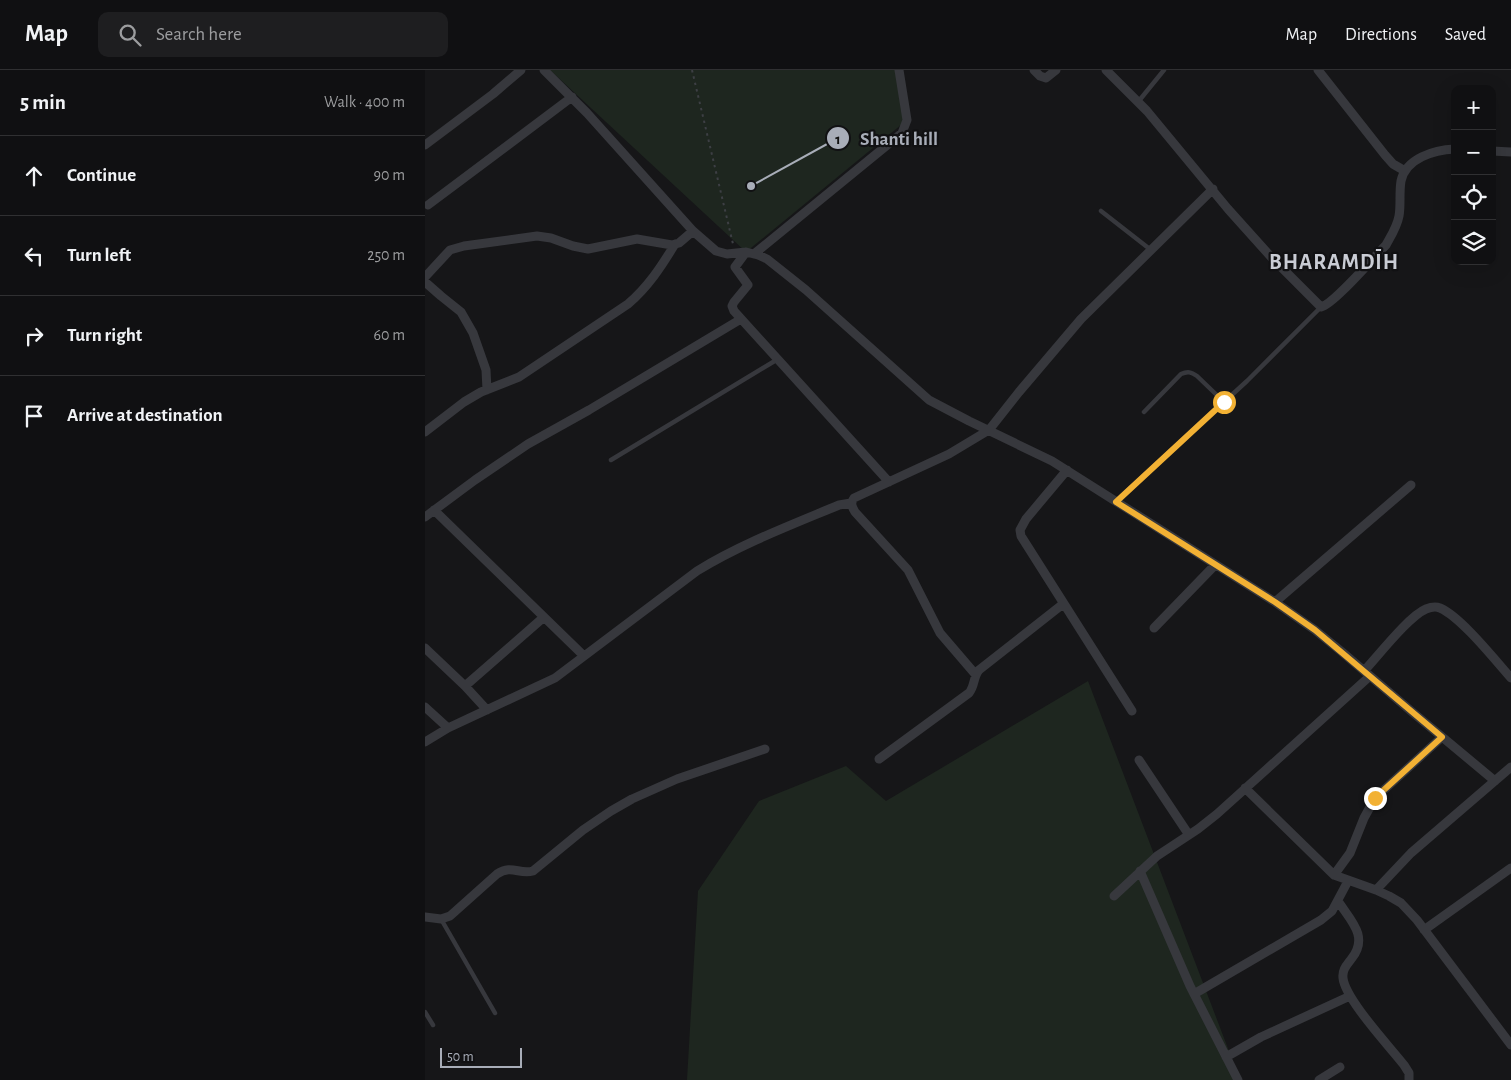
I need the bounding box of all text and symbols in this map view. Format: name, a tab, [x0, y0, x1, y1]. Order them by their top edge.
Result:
search box	[98, 12, 448, 57]
icon: search	[116, 21, 144, 49]
text: Map	[25, 22, 68, 46]
text: Search here	[156, 25, 242, 44]
text: Map	[1286, 26, 1317, 44]
text: Directions	[1345, 26, 1417, 44]
text: Saved	[1445, 26, 1486, 44]
map controls	[1451, 85, 1496, 265]
button: +	[1451, 85, 1496, 130]
text: 5 min	[20, 92, 66, 113]
text: Walk · 400 m	[324, 94, 405, 110]
callout: Shanti hill	[825, 121, 948, 155]
text: Shanti hill	[860, 130, 938, 149]
button: −	[1451, 130, 1496, 175]
text: 1	[835, 132, 841, 147]
icon: ahead	[20, 162, 48, 190]
text: Continue	[67, 166, 136, 185]
text: 90 m	[374, 167, 405, 183]
button: locate	[1451, 175, 1496, 220]
button: layers	[1451, 220, 1496, 265]
icon: left	[20, 242, 48, 270]
text: Turn left	[67, 246, 131, 265]
text: 250 m	[367, 247, 405, 263]
district label: BHARAMDĪH	[1269, 249, 1399, 273]
icon: right	[20, 322, 48, 350]
text: Turn right	[67, 326, 142, 345]
text: 60 m	[374, 327, 405, 343]
route start	[1213, 391, 1236, 414]
icon: arrive	[20, 402, 48, 430]
text: Arrive at destination	[67, 406, 223, 425]
route end	[1364, 787, 1387, 810]
scale bar	[440, 1045, 523, 1068]
text: 50 m	[447, 1050, 474, 1064]

